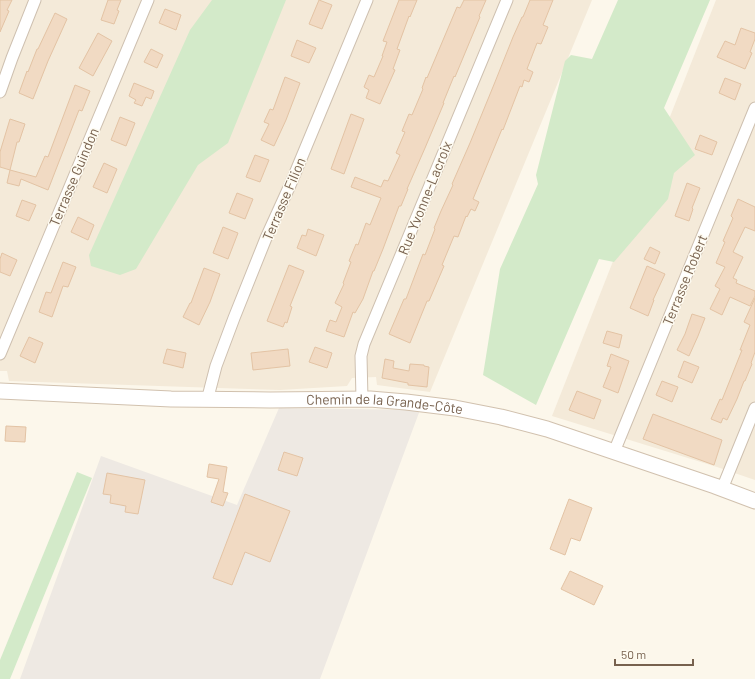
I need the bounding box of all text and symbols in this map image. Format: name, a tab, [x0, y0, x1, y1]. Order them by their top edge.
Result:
street label: Terrasse Guindon	[45, 125, 102, 229]
street label: Rue Yvonne-Lacroix	[394, 138, 455, 257]
street label: Terrasse Filion	[258, 155, 309, 243]
street label: Terrasse Robert	[659, 232, 711, 328]
street label: Chemin de la Grande-Côte	[306, 390, 465, 417]
scale bar	[615, 641, 693, 667]
text: 50 m	[621, 647, 646, 661]

